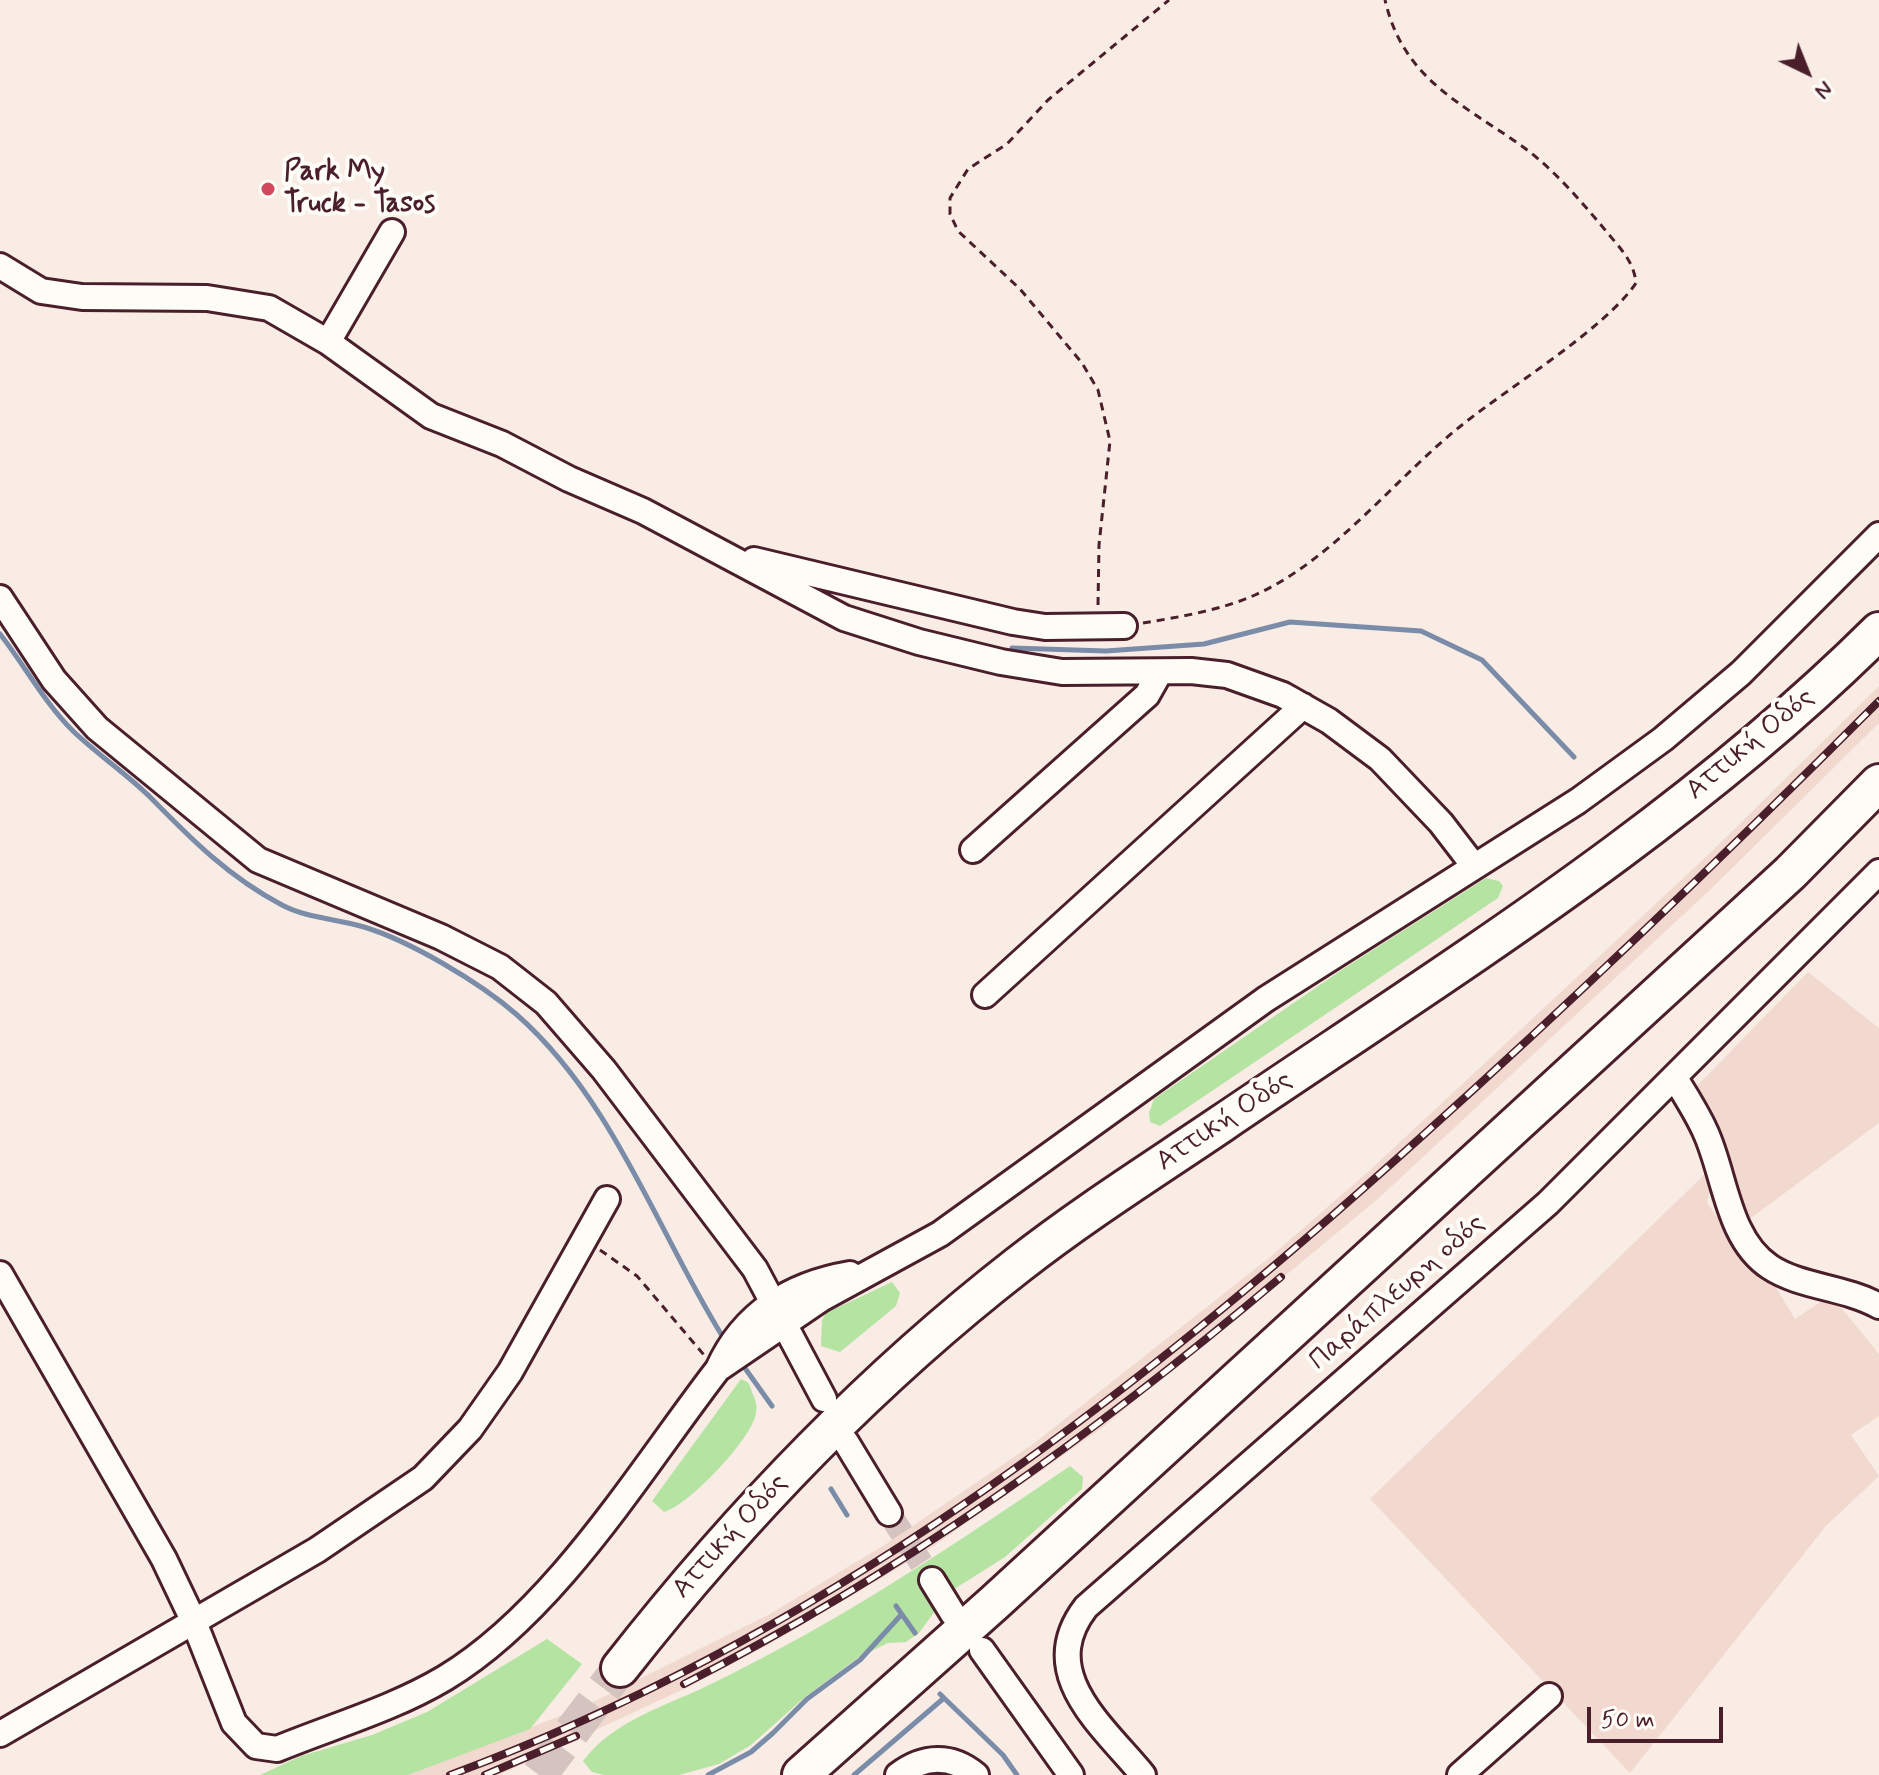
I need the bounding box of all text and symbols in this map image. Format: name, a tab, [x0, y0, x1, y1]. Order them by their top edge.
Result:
north arrow	[1767, 32, 1847, 112]
text: N	[1808, 74, 1838, 105]
place label: Park My Truck - Tasos	[284, 156, 435, 222]
marker: Park My Truck - Tasos	[259, 180, 277, 198]
street label: Αττική Οδός	[1680, 682, 1822, 808]
street label: Αττική Οδός	[1151, 1064, 1299, 1180]
street label: Παράπλευρη οδός	[1303, 1208, 1493, 1378]
street label: Αττική Οδός	[666, 1468, 796, 1606]
scale bar	[1591, 1691, 1727, 1741]
text: 50 m	[1601, 1705, 1655, 1736]

